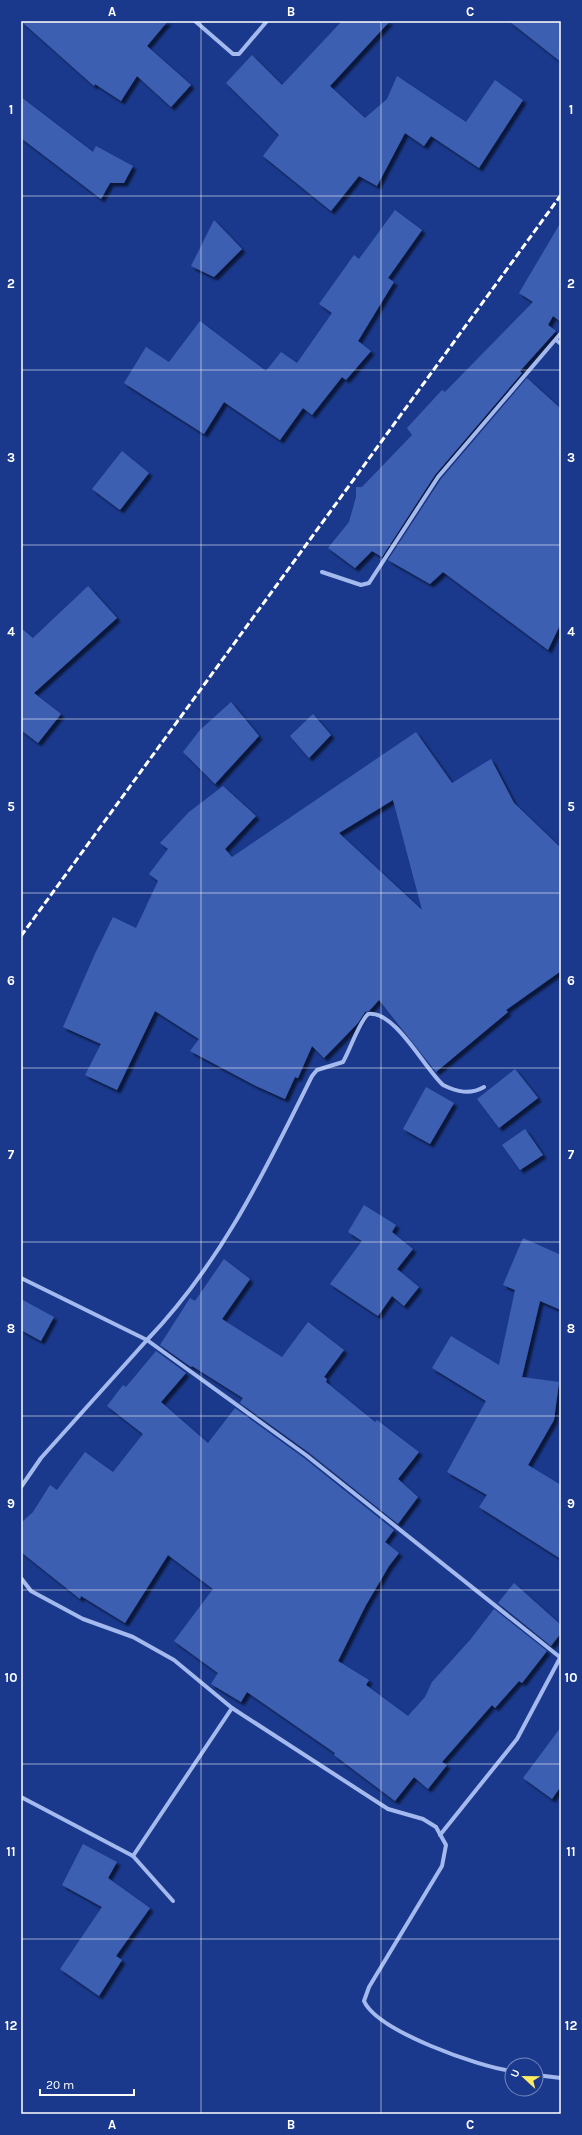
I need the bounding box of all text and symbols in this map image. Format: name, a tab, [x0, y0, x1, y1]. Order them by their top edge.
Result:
text: A	[108, 4, 116, 19]
text: B	[287, 4, 295, 19]
text: C	[466, 4, 474, 19]
text: 1	[9, 102, 13, 117]
text: 1	[569, 102, 573, 117]
text: 2	[7, 276, 15, 291]
text: 2	[567, 276, 575, 291]
text: 3	[7, 450, 15, 465]
text: 3	[567, 450, 575, 465]
text: 4	[7, 624, 15, 639]
text: 4	[567, 624, 575, 639]
text: 5	[7, 799, 15, 814]
text: 5	[567, 799, 575, 814]
text: 6	[7, 973, 15, 988]
text: 6	[567, 973, 575, 988]
text: 7	[8, 1147, 15, 1162]
text: 7	[568, 1147, 575, 1162]
text: 8	[7, 1321, 15, 1336]
text: 8	[567, 1321, 575, 1336]
text: 9	[7, 1496, 15, 1511]
text: 9	[567, 1496, 575, 1511]
text: 10	[5, 1670, 17, 1685]
text: 10	[565, 1670, 577, 1685]
text: 11	[6, 1844, 16, 1859]
text: 11	[566, 1844, 576, 1859]
text: 12	[5, 2018, 17, 2033]
text: 12	[565, 2018, 577, 2033]
north arrow	[504, 2057, 544, 2097]
text: U	[508, 2067, 523, 2079]
scale bar	[40, 2071, 134, 2097]
text: 20 m	[46, 2078, 74, 2092]
text: A	[108, 2117, 116, 2132]
text: B	[287, 2117, 295, 2132]
text: C	[466, 2117, 474, 2132]

